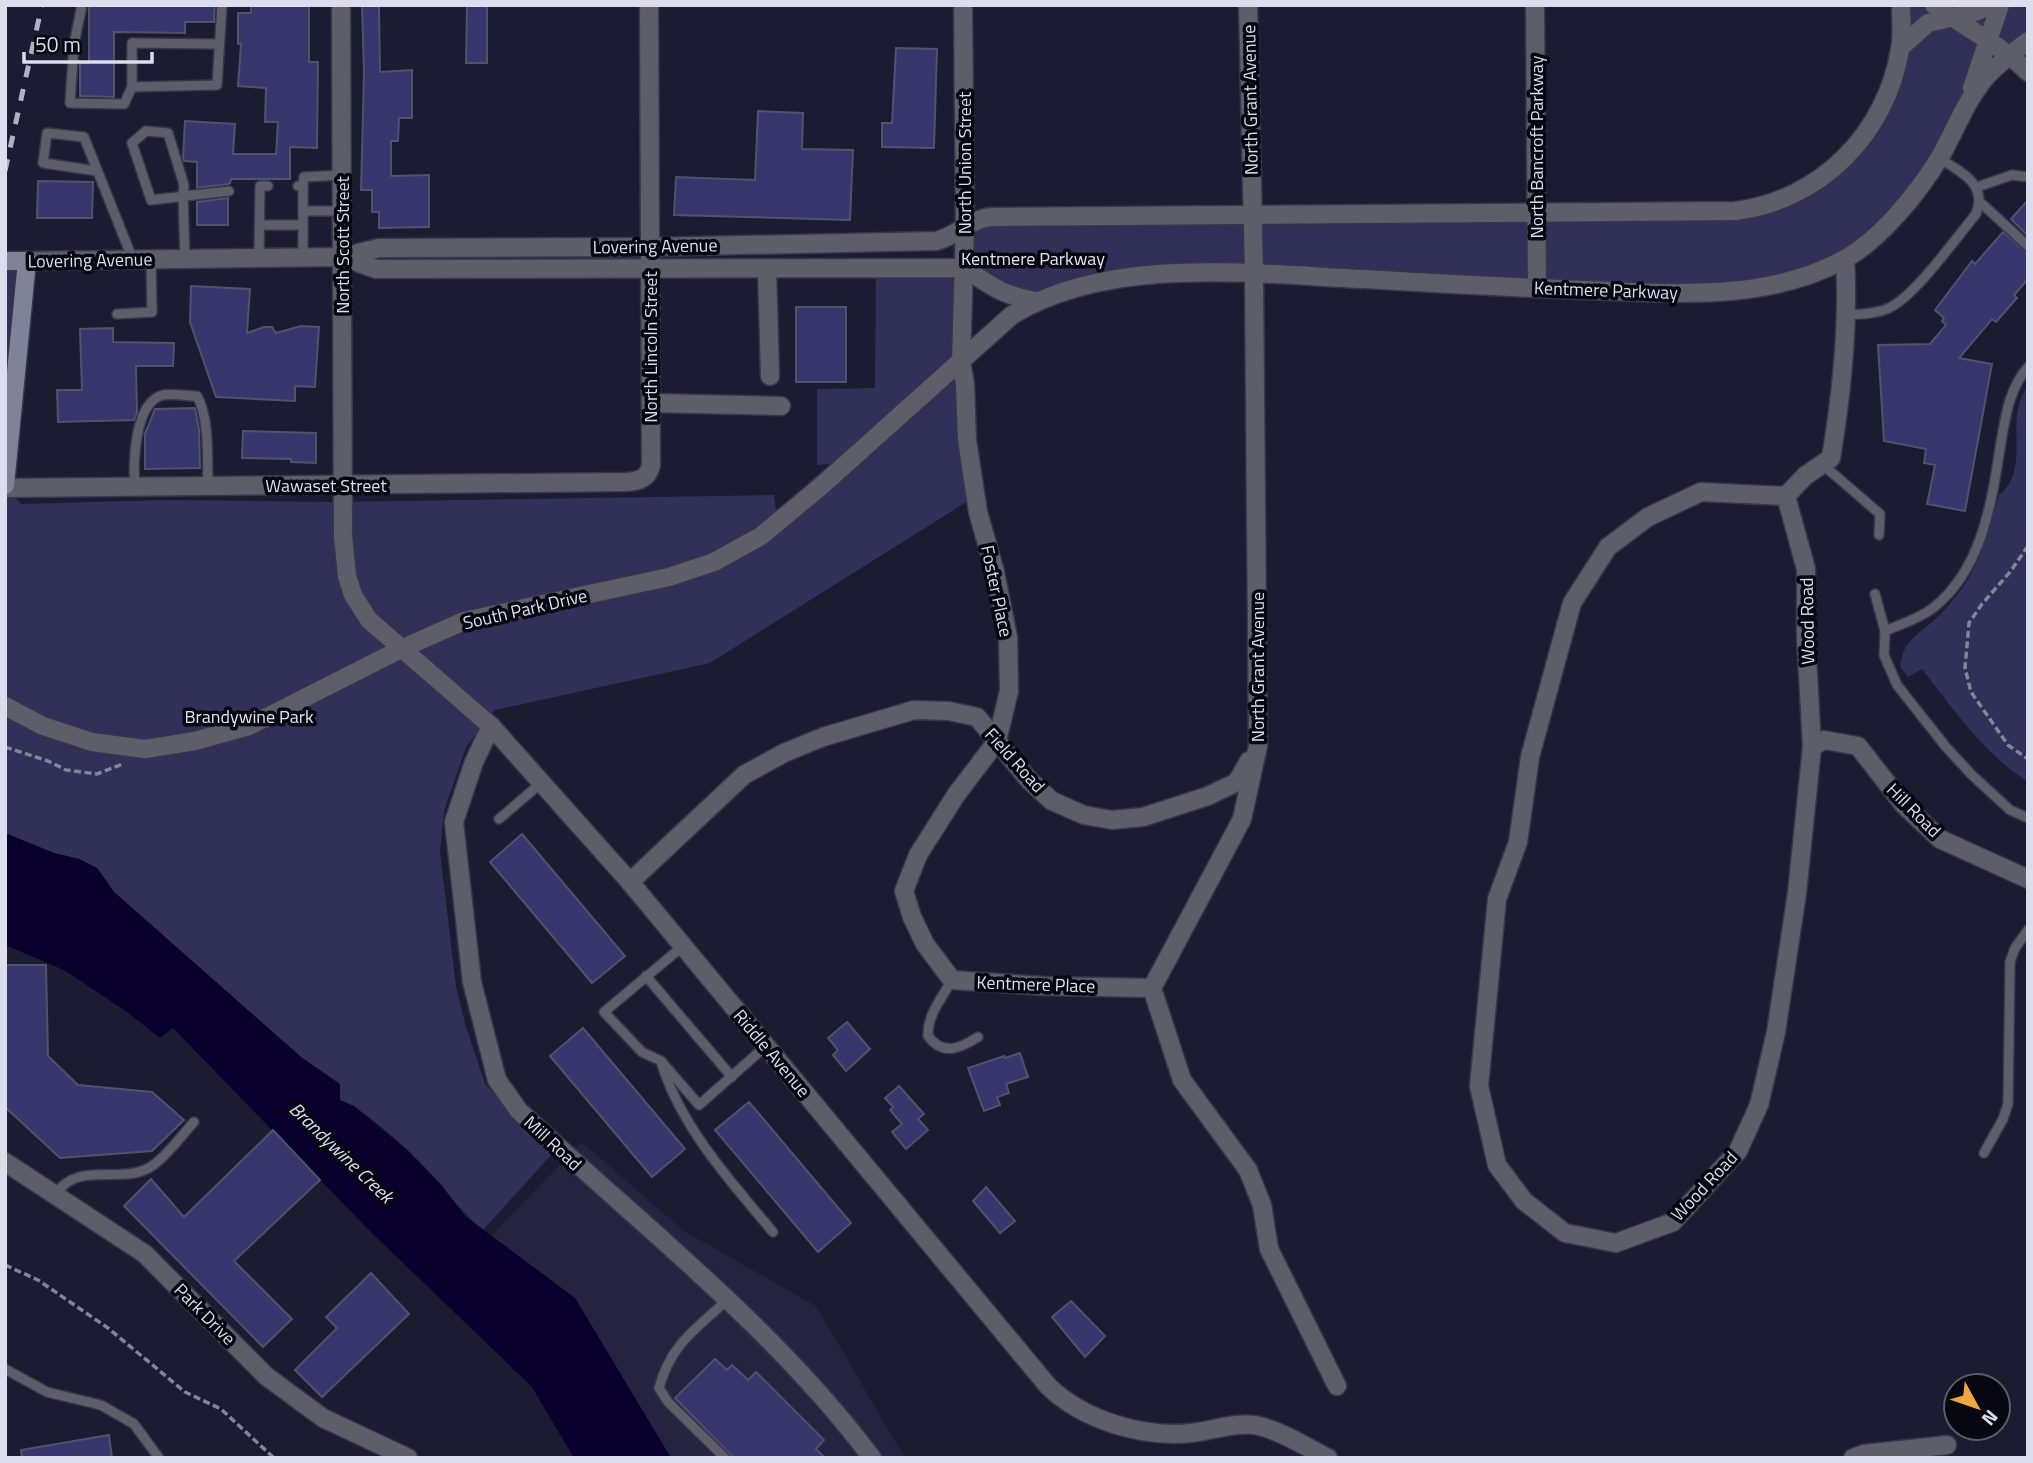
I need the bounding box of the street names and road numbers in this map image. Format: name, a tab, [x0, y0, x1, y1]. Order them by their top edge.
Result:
street label: North Grant Avenue	[1235, 25, 1265, 175]
street label: North Bancroft Parkway	[1523, 55, 1550, 238]
street label: North Union Street	[951, 91, 978, 234]
street label: North Scott Street	[329, 175, 356, 314]
street label: Lovering Avenue	[592, 231, 718, 261]
street label: Lovering Avenue	[27, 245, 153, 275]
street label: North Lincoln Street	[637, 271, 664, 423]
street label: Kentmere Parkway	[1534, 274, 1679, 306]
street label: Wawaset Street	[265, 472, 387, 499]
street label: Foster Place	[974, 543, 1020, 639]
street label: Wood Road	[1793, 577, 1821, 665]
street label: South Park Drive	[460, 582, 590, 636]
street label: North Grant Avenue	[1244, 592, 1271, 742]
street label: Field Road	[978, 722, 1052, 798]
street label: Hill Road	[1881, 777, 1947, 843]
street label: Kentmere Place	[976, 968, 1096, 1000]
street label: Riddle Avenue	[727, 1003, 817, 1103]
street label: Mill Road	[518, 1109, 588, 1177]
street label: Wood Road	[1664, 1145, 1744, 1227]
street label: Park Drive	[168, 1277, 242, 1351]

